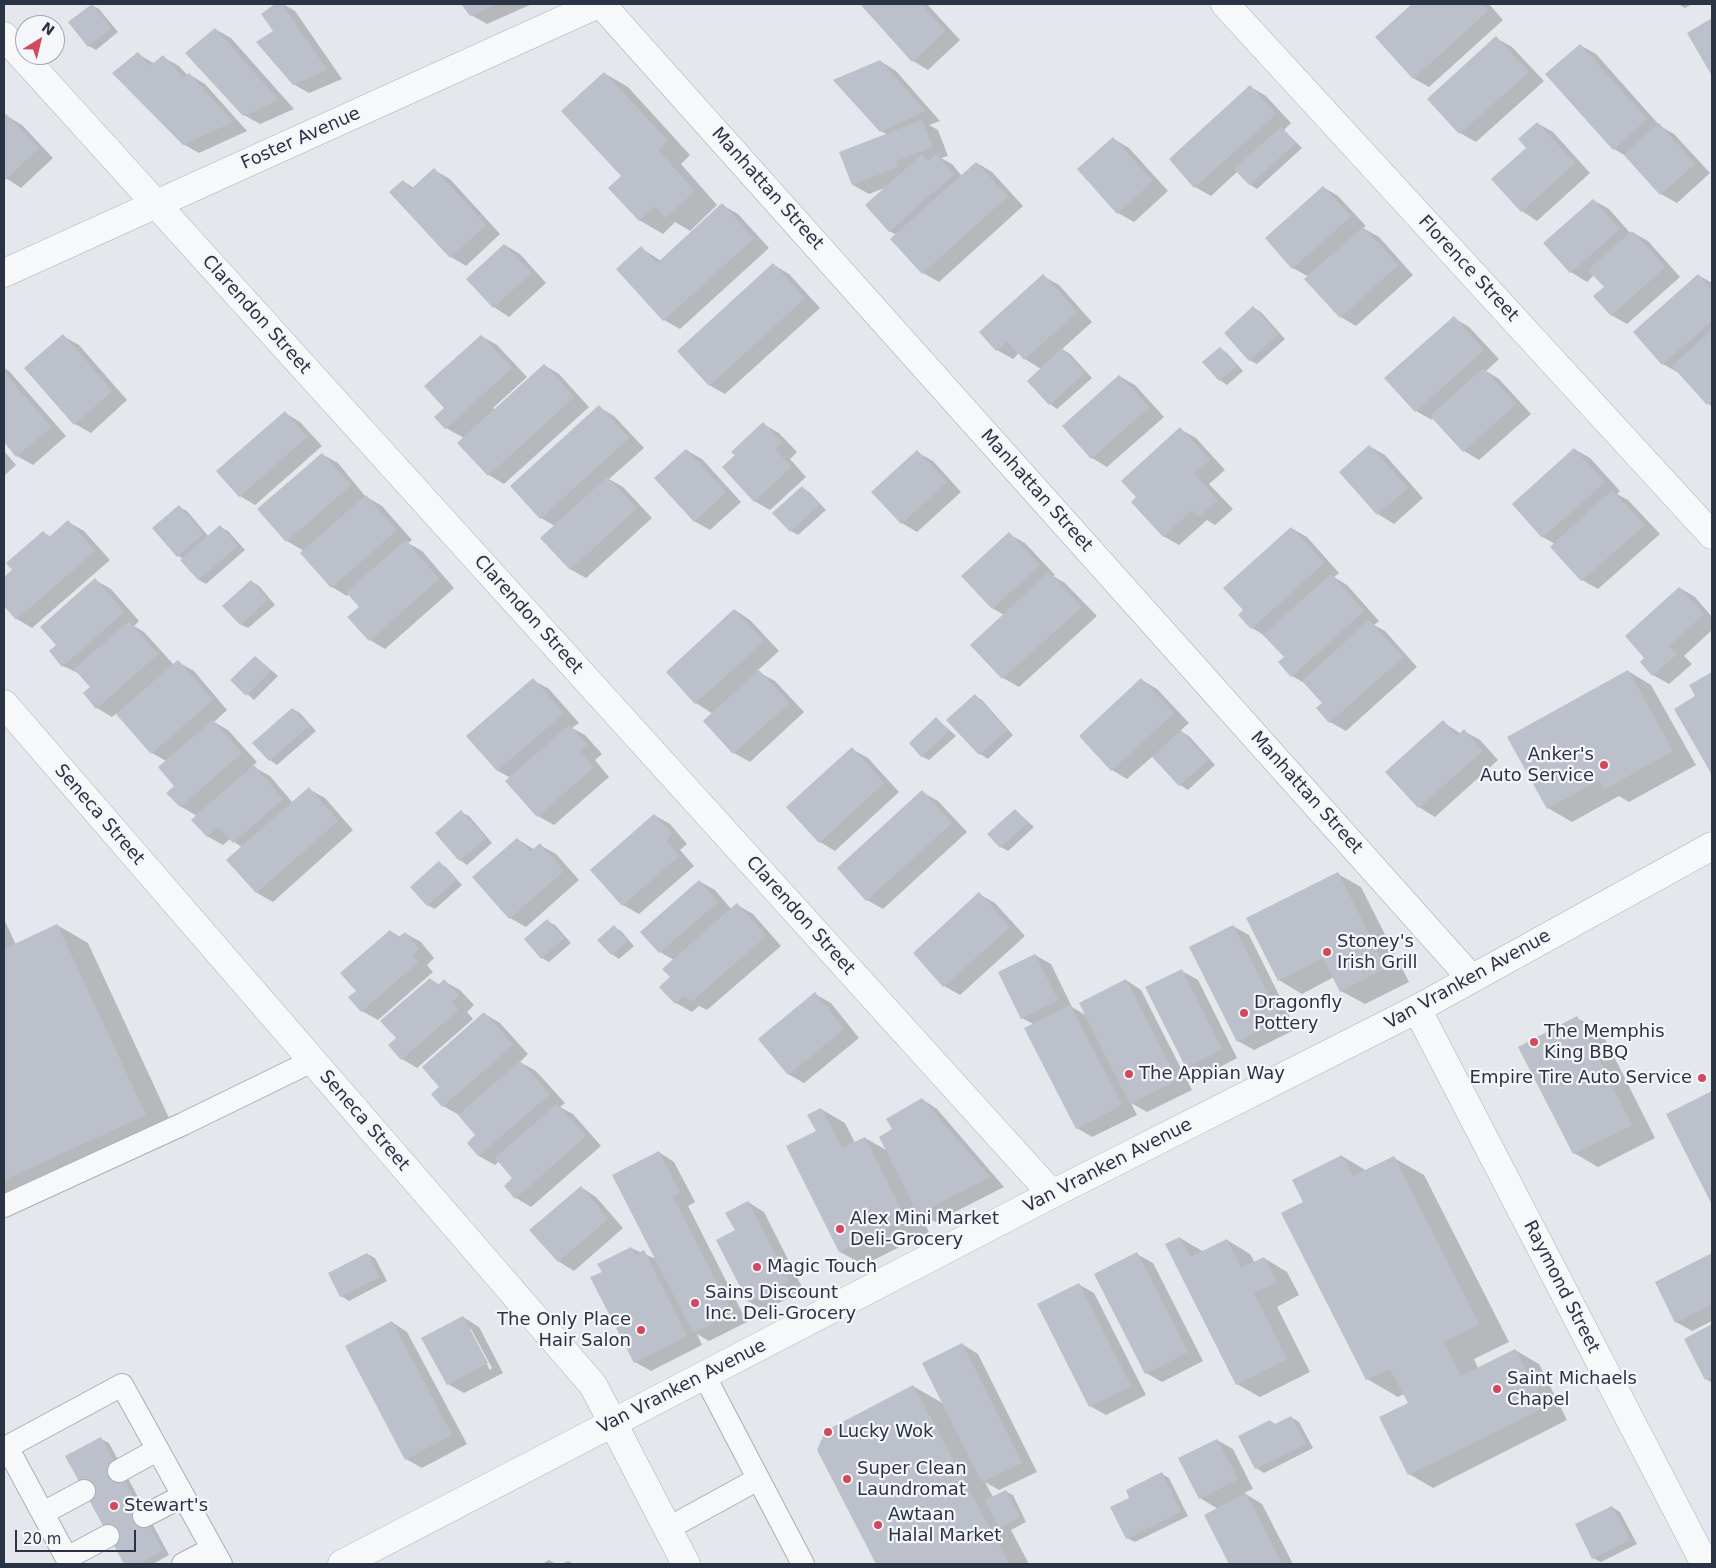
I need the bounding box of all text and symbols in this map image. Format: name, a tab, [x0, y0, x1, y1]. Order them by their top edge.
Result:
north arrow	[15, 15, 65, 65]
text: N	[39, 19, 58, 39]
street label: Foster Avenue	[238, 103, 364, 175]
street label: Manhattan Street	[706, 123, 828, 255]
street label: Florence Street	[1413, 211, 1523, 327]
street label: Clarendon Street	[197, 251, 315, 379]
street label: Manhattan Street	[975, 425, 1097, 557]
street label: Clarendon Street	[469, 551, 587, 679]
street label: Manhattan Street	[1245, 727, 1367, 859]
place label: Anker's Auto Service	[1480, 744, 1594, 786]
marker: Anker's Auto Service	[1598, 759, 1610, 771]
street label: Seneca Street	[49, 760, 149, 870]
street label: Clarendon Street	[741, 852, 859, 980]
street label: Van Vranken Avenue	[1381, 925, 1555, 1035]
place label: Stoney's Irish Grill	[1337, 931, 1418, 974]
marker: Stoney's Irish Grill	[1321, 946, 1333, 958]
place label: Dragonfly Pottery	[1254, 992, 1342, 1034]
marker: Dragonfly Pottery	[1238, 1007, 1250, 1019]
place label: The Memphis King BBQ	[1544, 1021, 1665, 1064]
marker: The Memphis King BBQ	[1528, 1036, 1540, 1048]
place label: The Appian Way	[1139, 1063, 1285, 1085]
street label: Seneca Street	[314, 1066, 414, 1176]
place label: Empire Tire Auto Service	[1470, 1067, 1692, 1089]
marker: The Appian Way	[1123, 1068, 1135, 1080]
marker: Empire Tire Auto Service	[1696, 1072, 1708, 1084]
street label: Van Vranken Avenue	[1020, 1114, 1196, 1218]
place label: Alex Mini Market Deli-Grocery	[850, 1208, 999, 1250]
street label: Raymond Street	[1518, 1217, 1604, 1357]
marker: Alex Mini Market Deli-Grocery	[834, 1223, 846, 1235]
place label: Magic Touch	[767, 1256, 877, 1278]
marker: Magic Touch	[751, 1261, 763, 1273]
place label: Sains Discount Inc. Deli-Grocery	[705, 1282, 856, 1325]
marker: Sains Discount Inc. Deli-Grocery	[689, 1297, 701, 1309]
place label: The Only Place Hair Salon	[497, 1309, 631, 1352]
marker: The Only Place Hair Salon	[635, 1324, 647, 1336]
street label: Van Vranken Avenue	[594, 1335, 770, 1439]
place label: Saint Michaels Chapel	[1507, 1368, 1637, 1410]
marker: Saint Michaels Chapel	[1491, 1383, 1503, 1395]
place label: Lucky Wok	[838, 1421, 933, 1443]
marker: Lucky Wok	[822, 1426, 834, 1438]
place label: Super Clean Laundromat	[857, 1458, 967, 1500]
marker: Super Clean Laundromat	[841, 1473, 853, 1485]
place label: Stewart's	[124, 1495, 208, 1517]
marker: Stewart's	[108, 1500, 120, 1512]
place label: Awtaan Halal Market	[888, 1504, 1001, 1546]
marker: Awtaan Halal Market	[872, 1519, 884, 1531]
scale bar	[18, 1520, 139, 1552]
text: 20 m	[23, 1530, 61, 1548]

